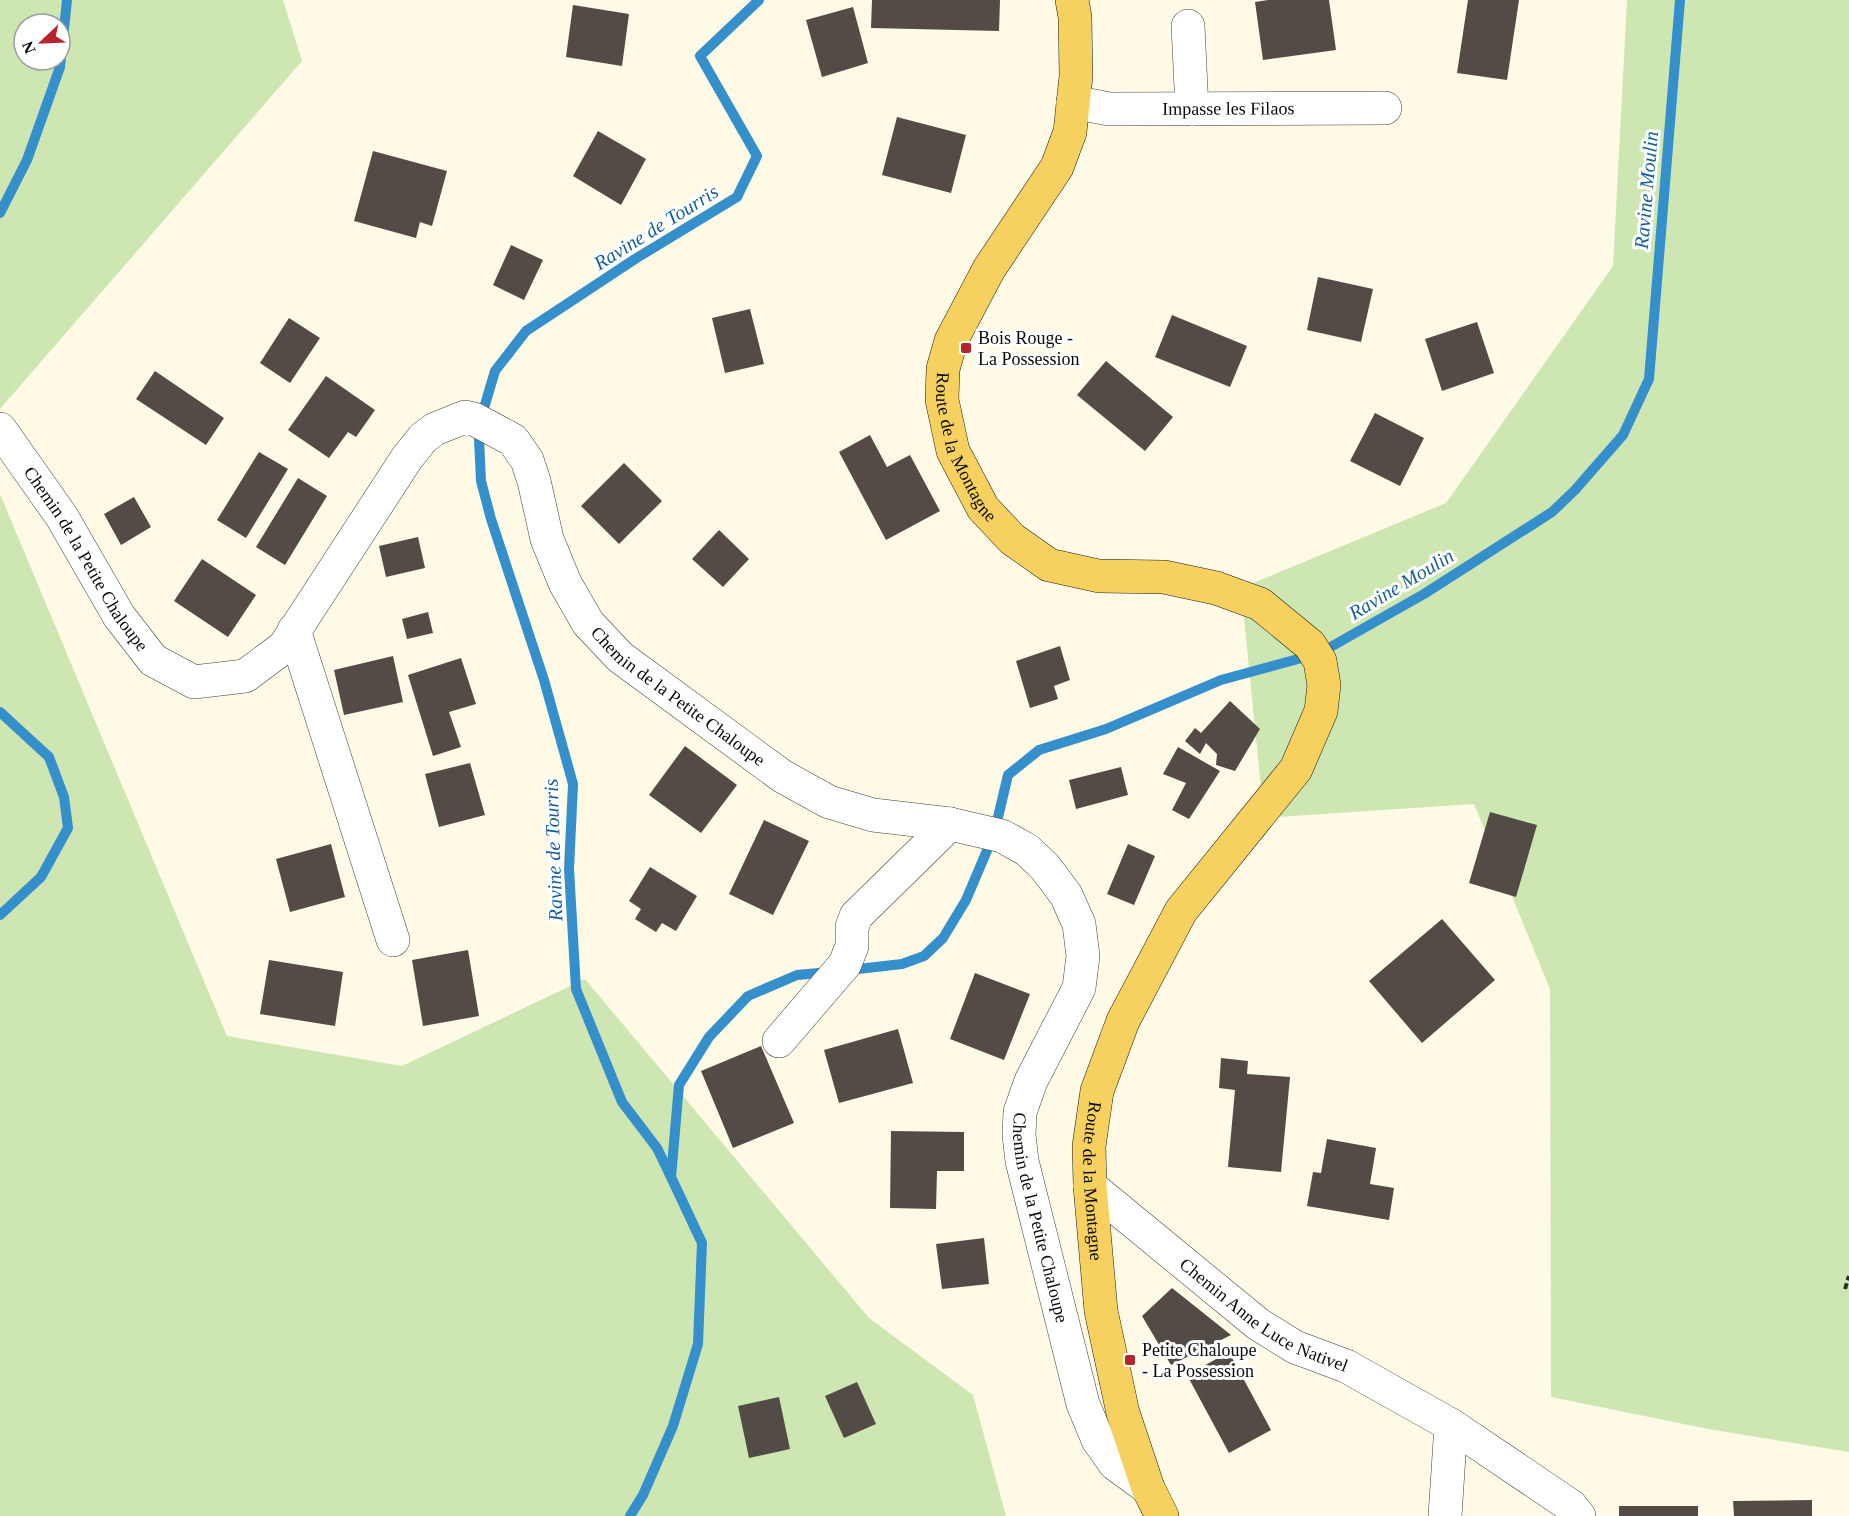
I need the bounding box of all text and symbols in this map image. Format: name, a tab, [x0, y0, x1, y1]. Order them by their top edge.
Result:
north arrow	[12, 12, 72, 72]
text: N	[18, 39, 39, 56]
street label: Impasse les Filaos	[1162, 98, 1294, 119]
water label: Ravine Moulin	[1630, 130, 1662, 251]
water label: Ravine de Tourris	[589, 180, 722, 275]
place label: Bois Rouge - La Possession	[978, 328, 1080, 369]
marker: Bois Rouge - La Possession	[959, 341, 973, 355]
street label: Route de la Montagne	[932, 372, 1001, 526]
street label: Chemin de la Petite Chaloupe	[20, 463, 152, 655]
water label: Ravine Moulin	[1344, 544, 1457, 624]
street label: Chemin de la Petite Chaloupe	[587, 623, 769, 770]
water label: Ravine de Tourris	[540, 778, 567, 923]
street label: Route de la Montagne	[1079, 1100, 1107, 1261]
street label: Chemin de la Petite Chaloupe	[1009, 1112, 1072, 1325]
street label: Chemin Anne Luce Nativel	[1176, 1254, 1351, 1376]
place label: Petite Chaloupe - La Possession	[1142, 1340, 1256, 1381]
marker: Petite Chaloupe - La Possession	[1123, 1353, 1137, 1367]

